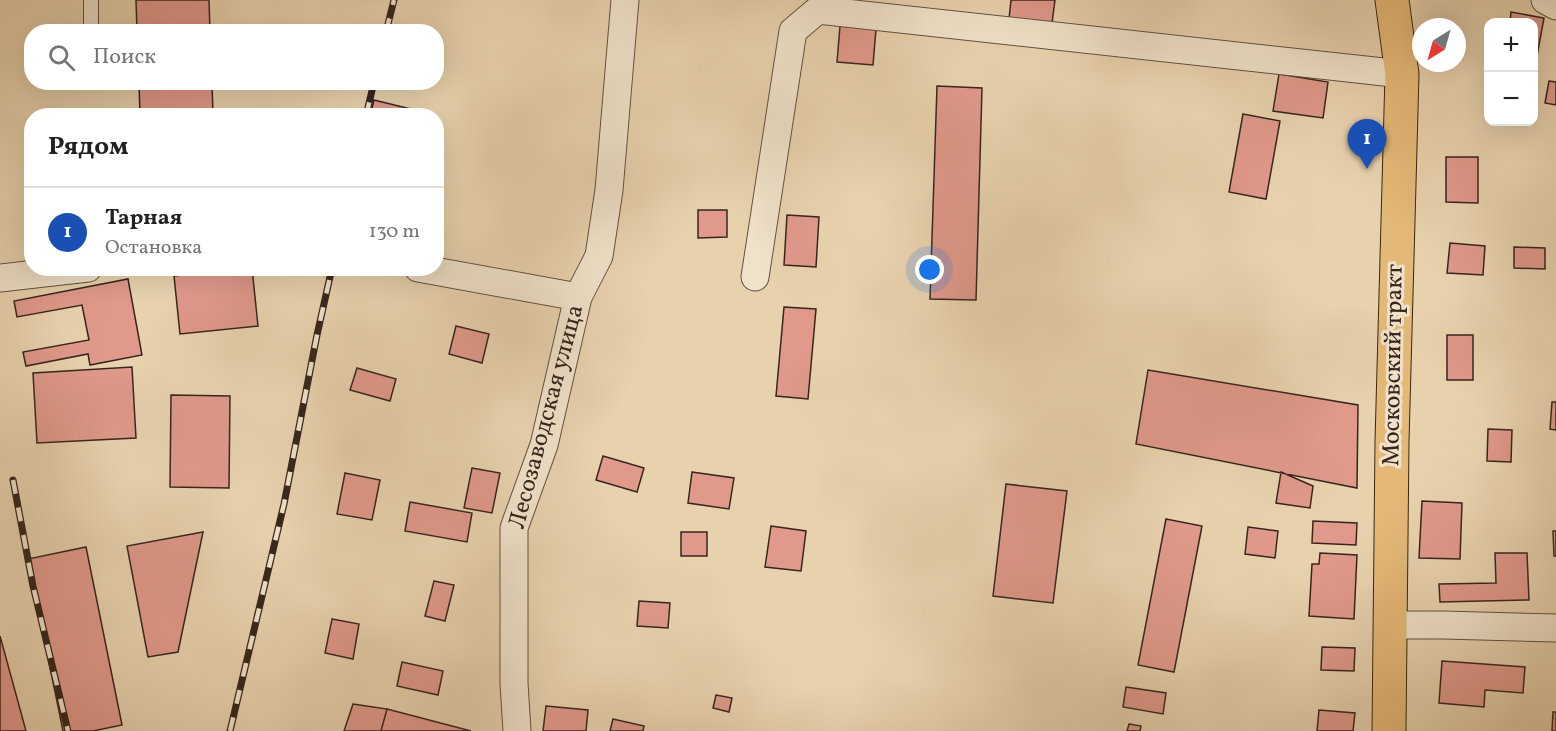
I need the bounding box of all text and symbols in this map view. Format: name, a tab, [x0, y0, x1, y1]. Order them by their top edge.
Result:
north arrow	[1412, 18, 1466, 72]
map controls	[1484, 18, 1538, 126]
button: +	[1484, 18, 1538, 72]
search box	[24, 24, 444, 90]
icon: search	[45, 41, 78, 74]
text: Поиск	[93, 42, 156, 73]
button: −	[1484, 72, 1538, 126]
pin: 1	[1348, 120, 1386, 169]
text: Рядом	[48, 129, 128, 165]
text: Тарная	[105, 203, 182, 234]
text: 1	[63, 218, 72, 246]
text: 130 m	[369, 218, 420, 246]
text: Остановка	[105, 234, 202, 262]
your location	[915, 255, 944, 284]
street label: Московский тракт	[1375, 264, 1413, 466]
street label: Лесозаводская улица	[501, 301, 593, 533]

